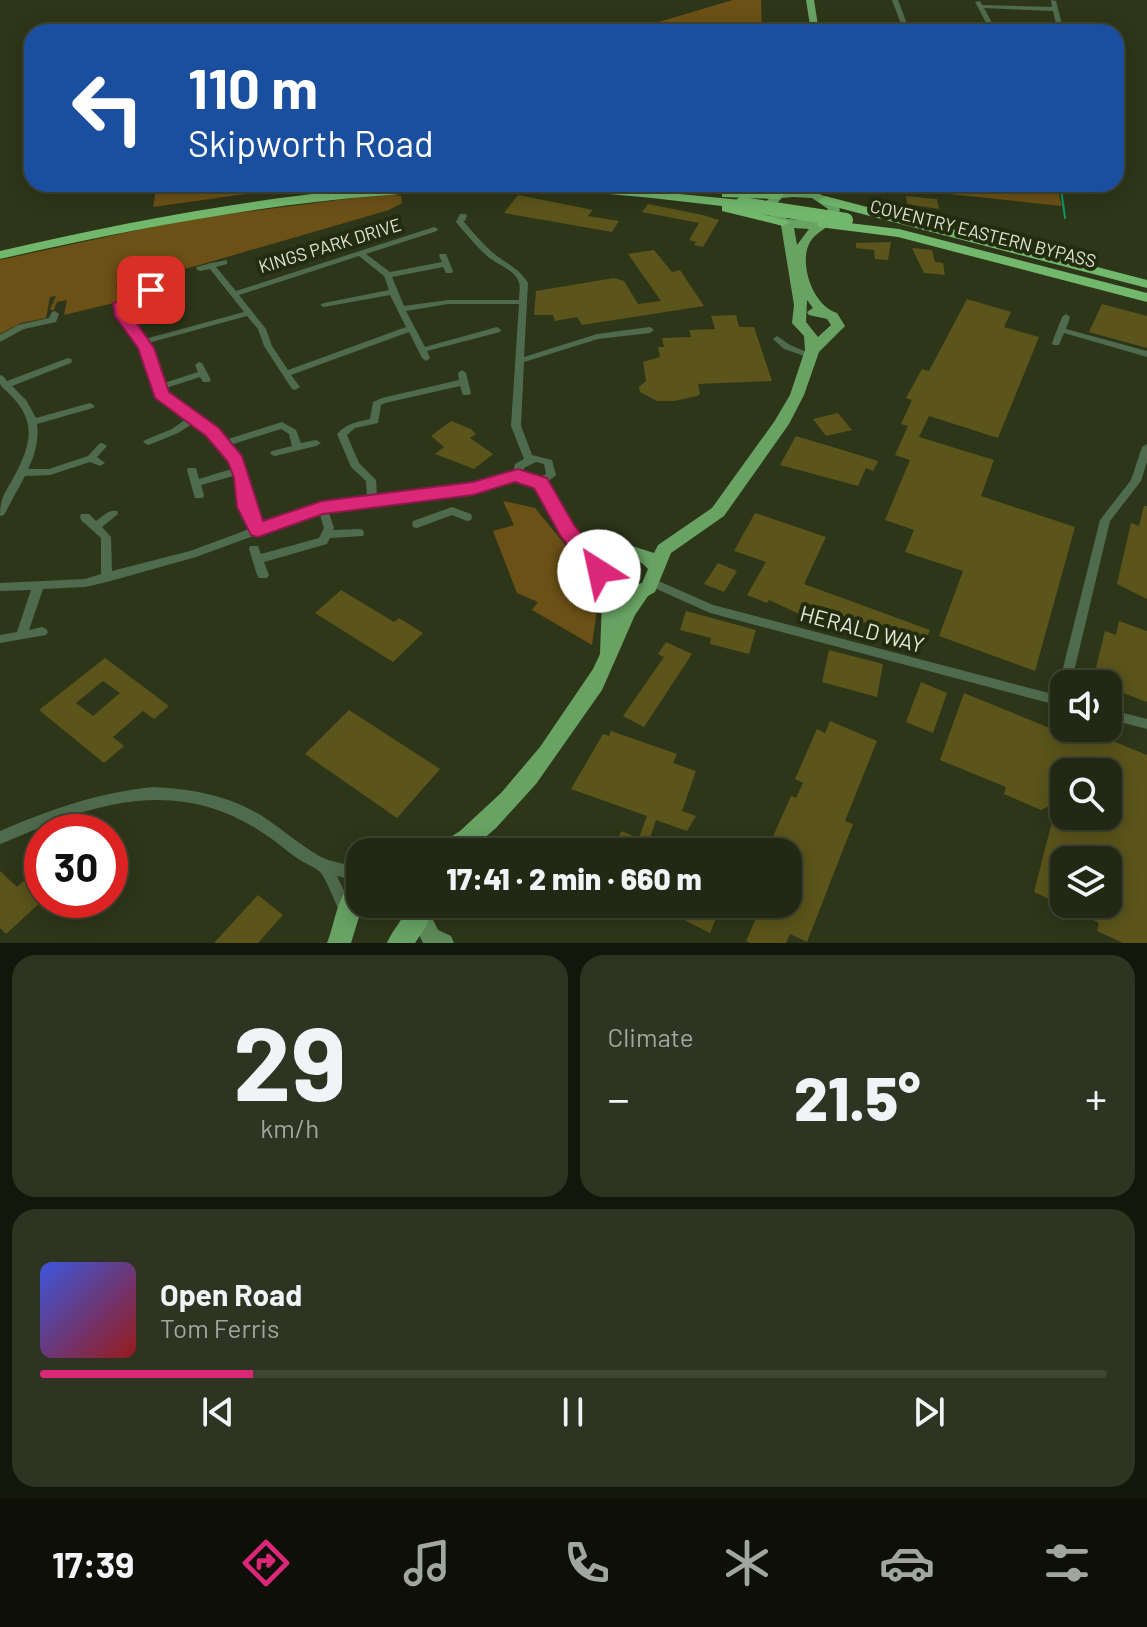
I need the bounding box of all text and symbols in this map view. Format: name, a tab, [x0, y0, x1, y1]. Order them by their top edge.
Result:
text: 110 m	[188, 53, 318, 120]
icon: left	[56, 56, 160, 160]
text: Skipworth Road	[188, 121, 434, 164]
street label: COVENTRY EASTERN BYPASS	[868, 194, 1098, 272]
street label: KINGS PARK DRIVE	[256, 213, 404, 277]
pin	[117, 256, 185, 324]
icon: arrive	[129, 268, 173, 312]
position arrow	[557, 529, 641, 613]
street label: HERALD WAY	[797, 599, 927, 657]
map controls	[1050, 670, 1122, 918]
button: sound	[1050, 670, 1122, 742]
button: search	[1050, 758, 1122, 830]
speed limit sign: 30	[24, 814, 128, 918]
button: layers	[1050, 846, 1122, 918]
text: 17:41 · 2 min · 660 m	[446, 860, 702, 896]
text: 29	[233, 997, 346, 1122]
text: Climate	[608, 1021, 694, 1052]
text: 21.5°	[794, 1061, 920, 1133]
text: −	[608, 1071, 630, 1124]
text: +	[1085, 1071, 1107, 1124]
text: km/h	[260, 1112, 319, 1143]
text: Open Road	[160, 1276, 302, 1312]
text: Tom Ferris	[160, 1312, 280, 1343]
icon: previous	[196, 1390, 240, 1434]
icon: pause	[551, 1390, 595, 1434]
icon: next	[907, 1390, 951, 1434]
icon: directions	[238, 1535, 294, 1591]
icon: music	[399, 1535, 455, 1591]
icon: phone	[559, 1535, 615, 1591]
icon: climate	[719, 1535, 775, 1591]
icon: car	[879, 1535, 935, 1591]
icon: filters	[1039, 1535, 1095, 1591]
text: 17:39	[52, 1542, 134, 1585]

